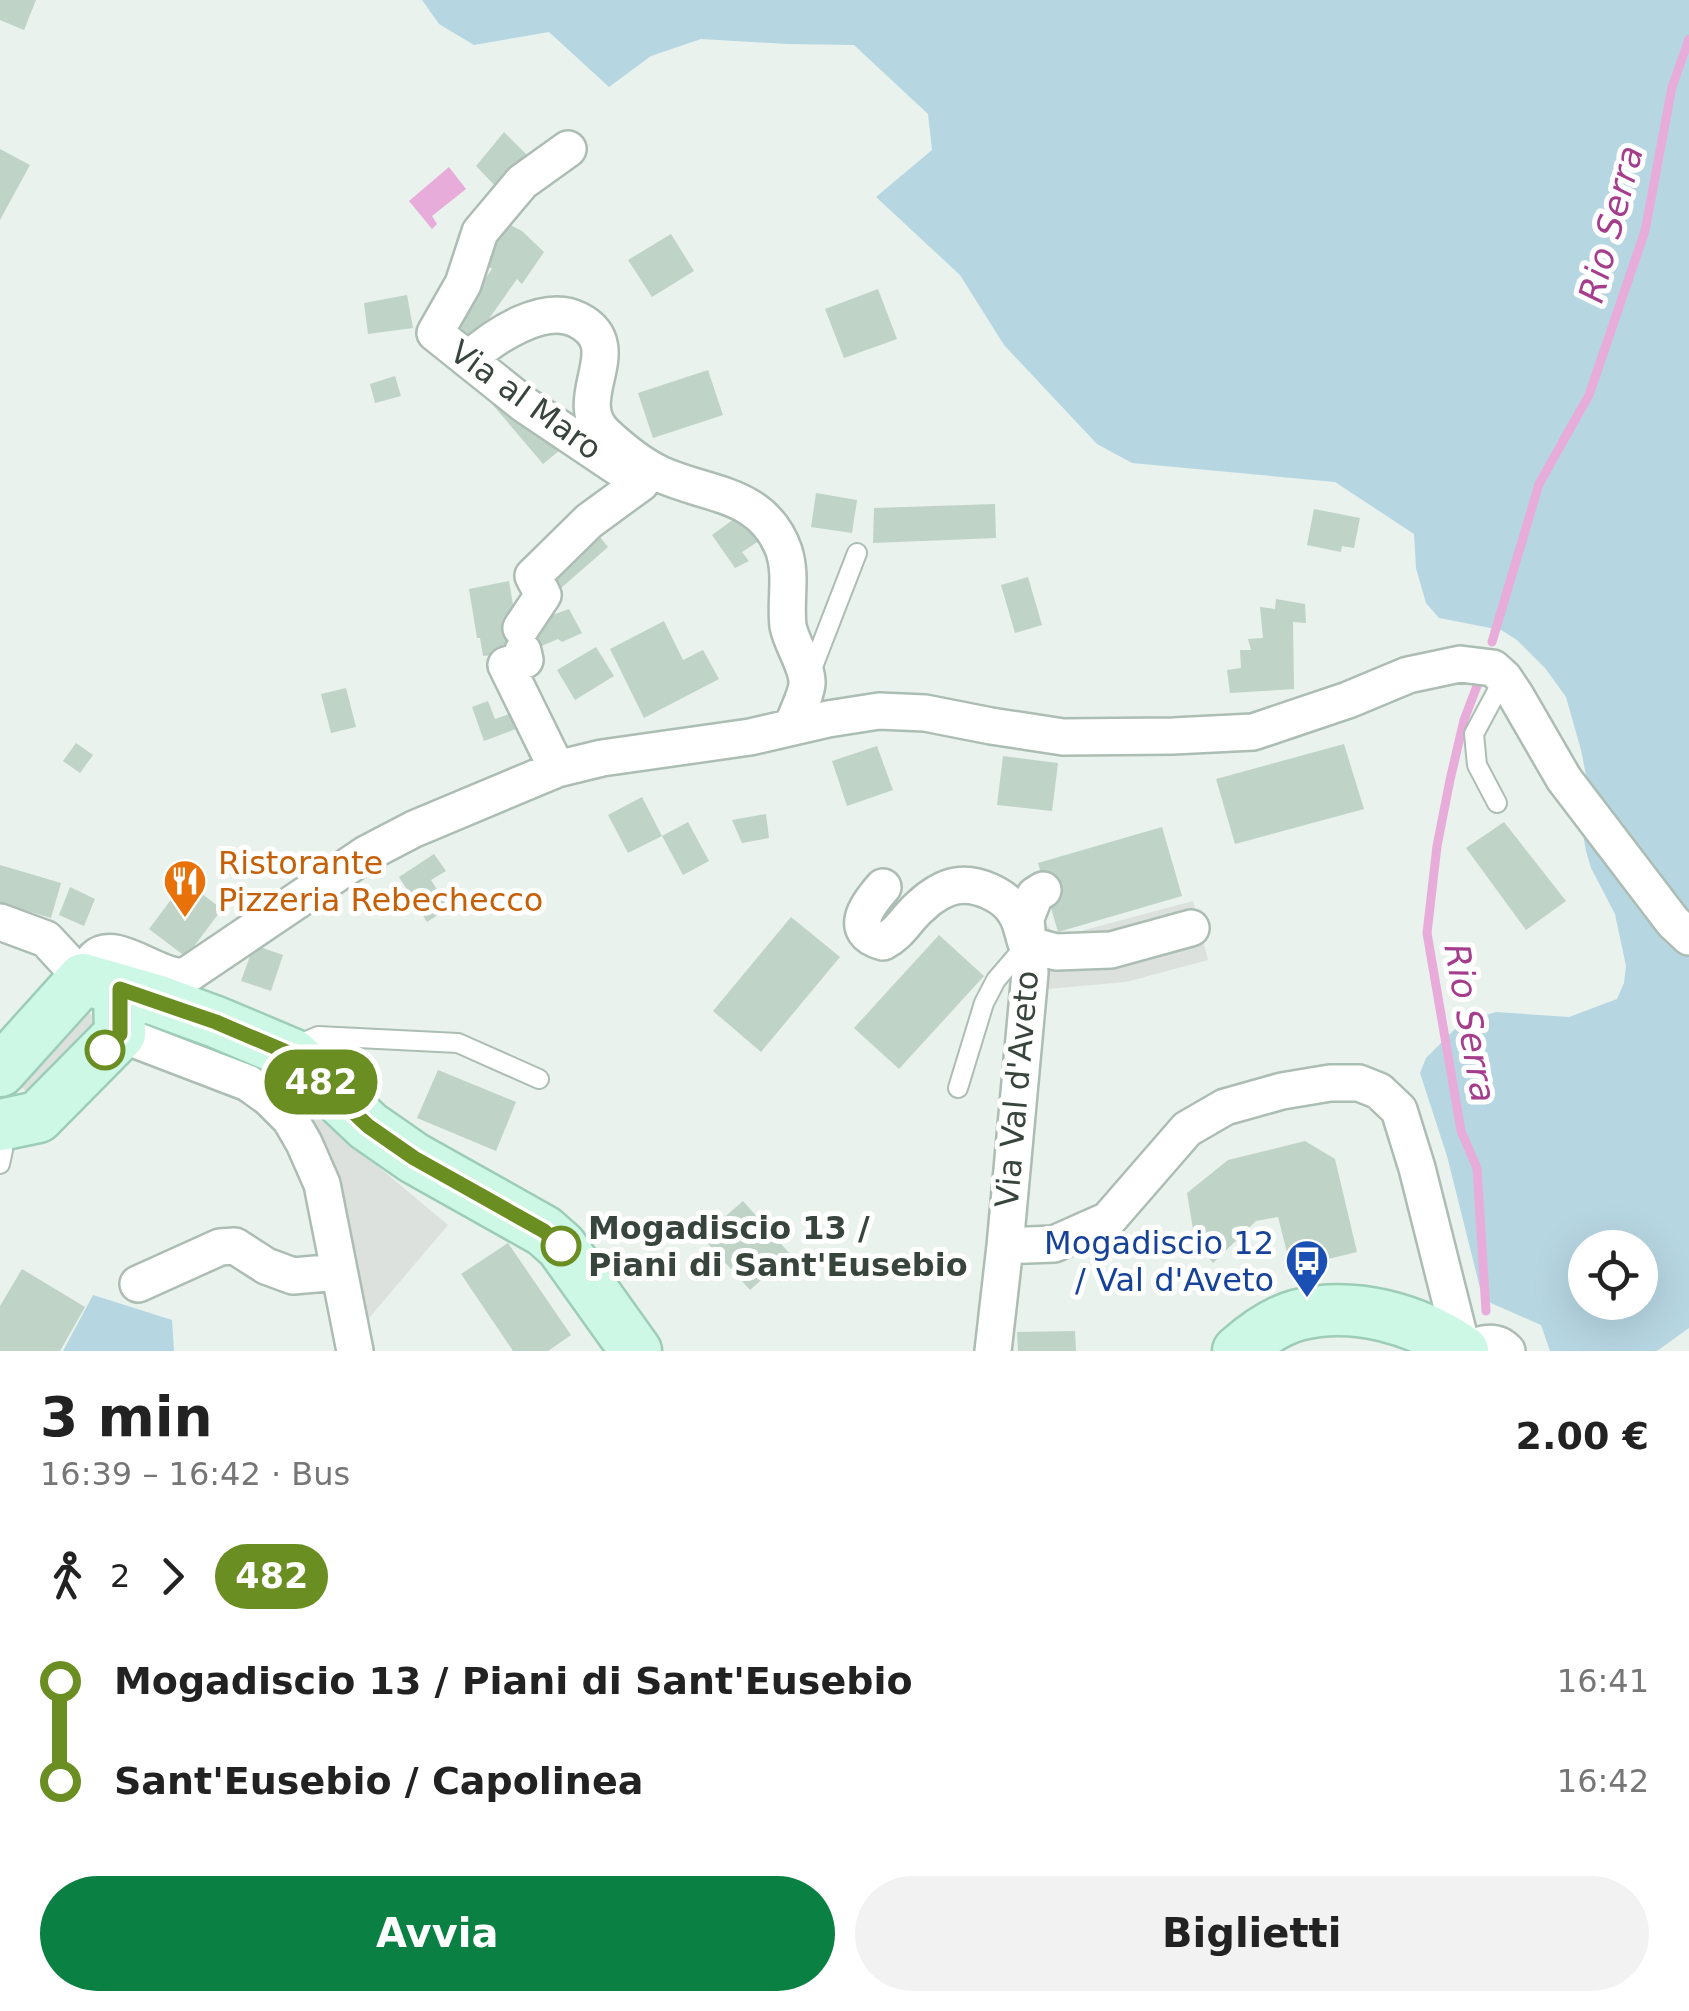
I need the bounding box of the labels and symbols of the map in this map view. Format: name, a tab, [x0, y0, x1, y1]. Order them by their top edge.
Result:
water label: Rio Serra	[1571, 141, 1651, 307]
street label: Via al Maro	[443, 332, 609, 468]
place label: Ristorante Pizzeria Rebechecco	[218, 844, 543, 919]
restaurant icon: Ristorante Pizzeria Rebechecco	[162, 858, 208, 919]
water label: Rio Serra	[1436, 940, 1504, 1106]
street label: Via Val d'Aveto	[988, 969, 1046, 1209]
unlabelled marker	[86, 1031, 124, 1069]
line badge: 482	[264, 1050, 378, 1114]
place label: Mogadiscio 13 / Piani di Sant'Eusebio	[588, 1209, 968, 1284]
place label: Mogadiscio 12 / Val d'Aveto	[1044, 1224, 1274, 1299]
marker: Mogadiscio 13 / Piani di Sant'Eusebio	[542, 1227, 580, 1265]
bus stop icon: Mogadiscio 12 / Val d'Aveto	[1284, 1238, 1330, 1299]

